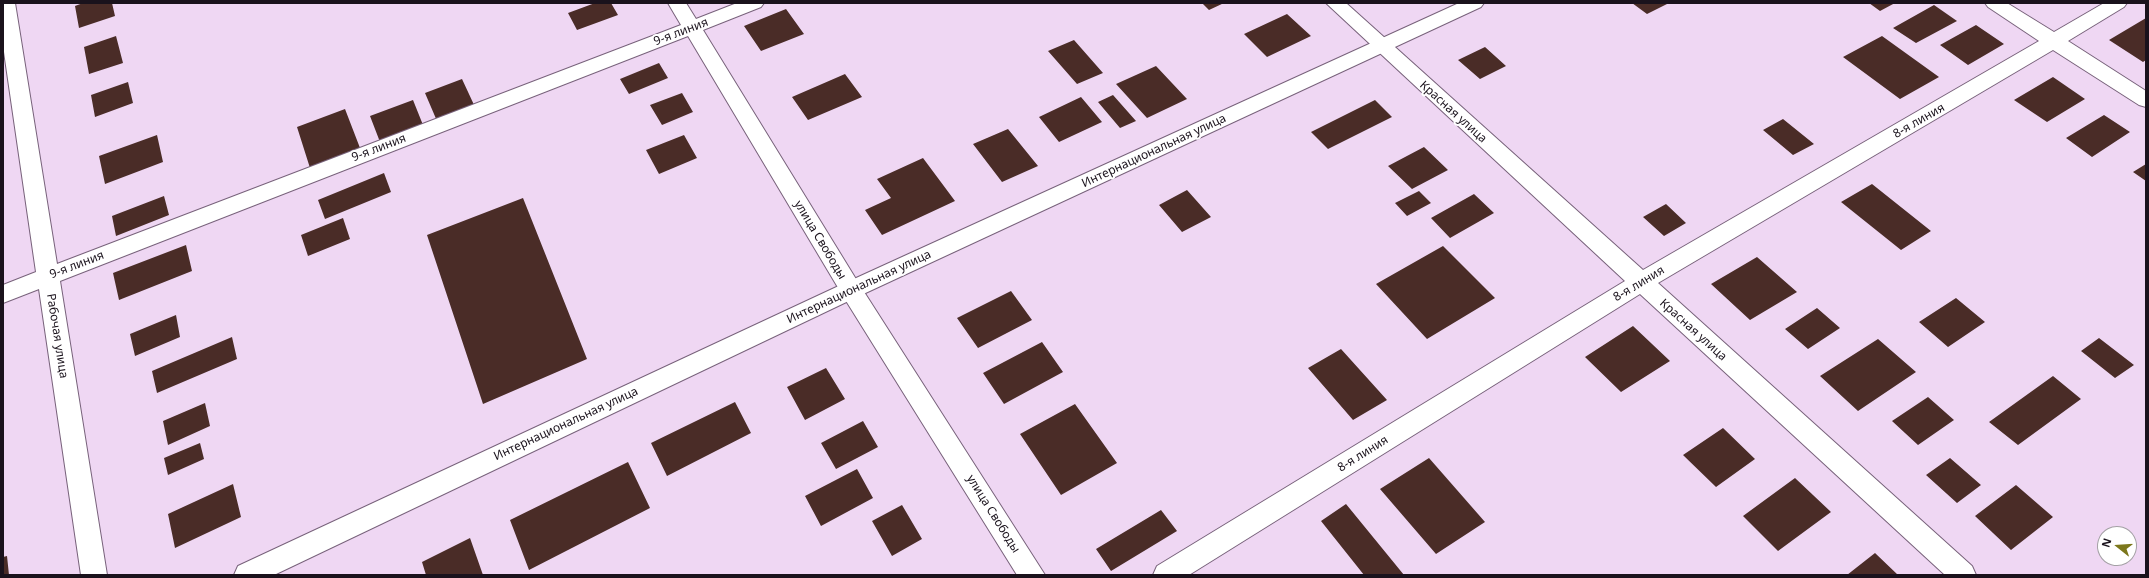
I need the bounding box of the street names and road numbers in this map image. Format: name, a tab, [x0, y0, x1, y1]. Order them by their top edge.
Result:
street label: 9-я линия	[652, 15, 710, 49]
street label: Красная улица	[1416, 78, 1490, 146]
street label: 8-я линия	[1891, 101, 1947, 141]
street label: Интернациональная улица	[1080, 111, 1228, 191]
street label: 9-я линия	[350, 131, 408, 165]
street label: улица Свободы	[791, 198, 849, 282]
street label: Интернациональная улица	[785, 247, 933, 327]
street label: 9-я линия	[48, 248, 106, 282]
street label: 8-я линия	[1611, 263, 1667, 305]
street label: Рабочая улица	[43, 293, 71, 379]
street label: Красная улица	[1656, 296, 1730, 364]
street label: Интернациональная улица	[492, 384, 640, 464]
street label: 8-я линия	[1335, 433, 1391, 475]
street label: улица Свободы	[963, 472, 1023, 556]

